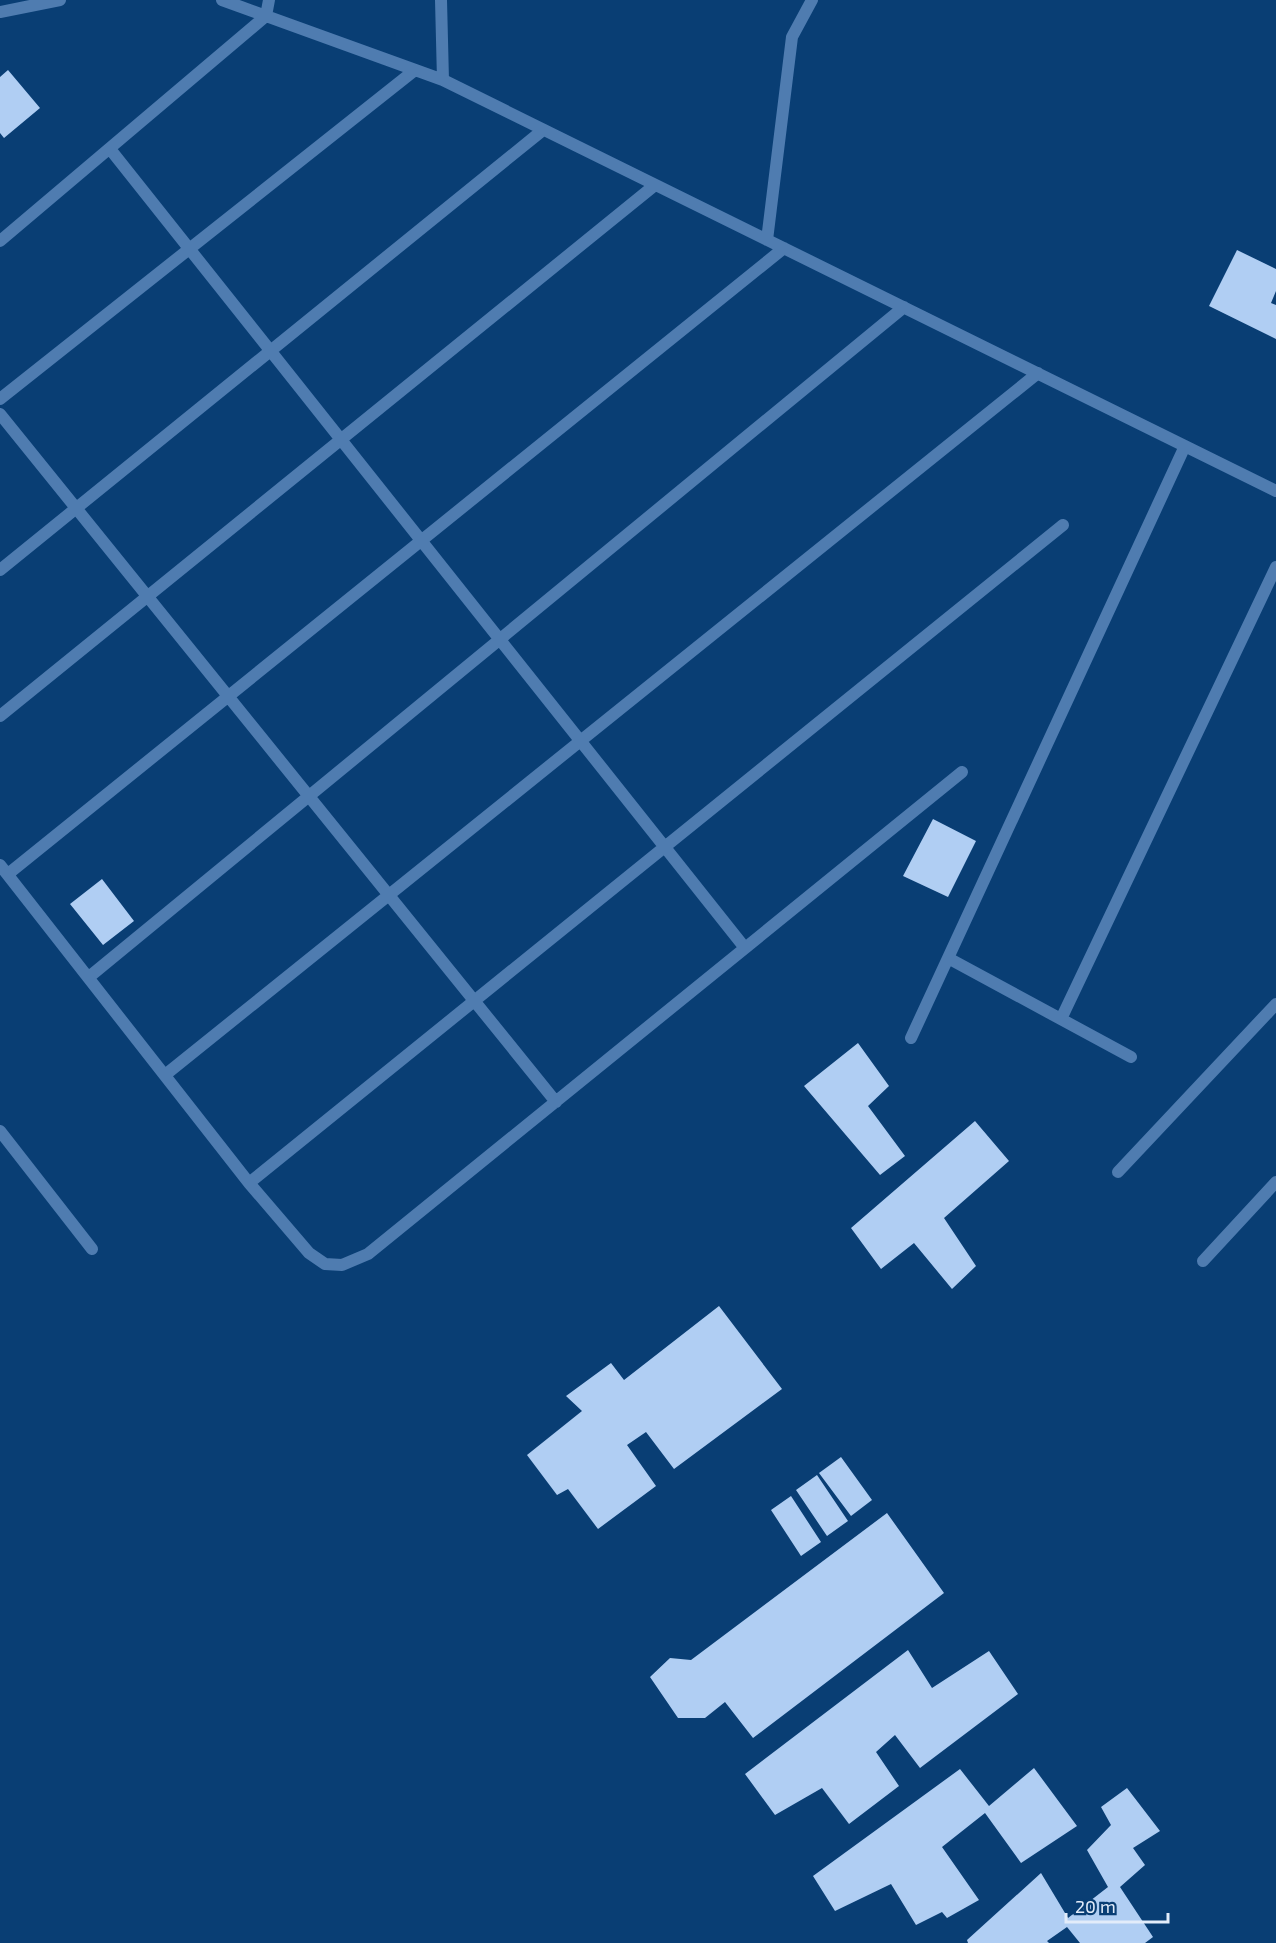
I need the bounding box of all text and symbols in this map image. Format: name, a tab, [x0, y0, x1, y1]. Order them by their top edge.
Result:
scale bar	[1066, 1886, 1168, 1924]
text: 20 m	[1075, 1895, 1116, 1917]

